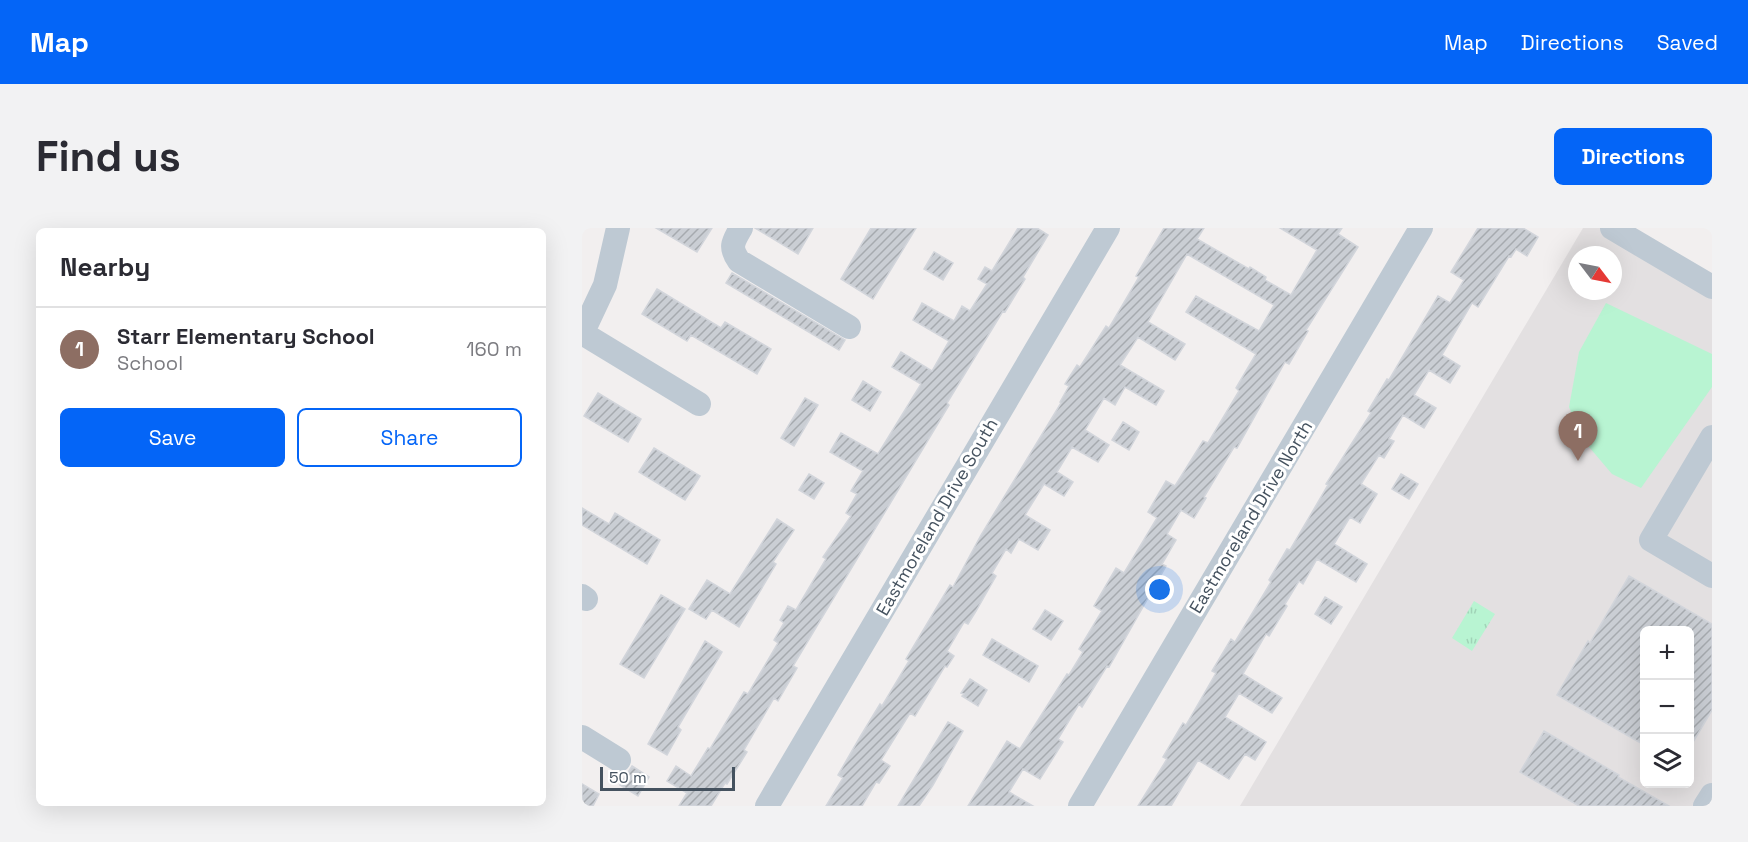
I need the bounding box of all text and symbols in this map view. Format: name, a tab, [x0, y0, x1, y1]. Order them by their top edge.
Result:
text: Map	[30, 24, 89, 60]
text: Map	[1444, 29, 1488, 56]
text: Directions	[1521, 29, 1624, 56]
text: Saved	[1657, 29, 1718, 56]
button: Directions	[1554, 128, 1712, 185]
text: Find us	[36, 130, 181, 183]
north arrow	[1568, 246, 1622, 300]
text: Nearby	[60, 250, 150, 284]
text: Starr Elementary School	[117, 322, 375, 350]
text: 1	[75, 336, 84, 362]
text: 160 m	[466, 336, 522, 362]
text: School	[117, 350, 183, 376]
button: Save	[60, 408, 285, 467]
button: Share	[297, 408, 522, 467]
pin: 1	[1558, 412, 1598, 461]
street label: Eastmoreland Drive South	[871, 414, 1003, 619]
street label: Eastmoreland Drive North	[1184, 416, 1317, 617]
your location	[1145, 575, 1174, 604]
map controls	[1640, 626, 1694, 788]
button: +	[1640, 626, 1694, 680]
button: −	[1640, 680, 1694, 734]
button: layers	[1640, 734, 1694, 788]
scale bar	[600, 764, 735, 792]
text: 50 m	[609, 767, 647, 788]

